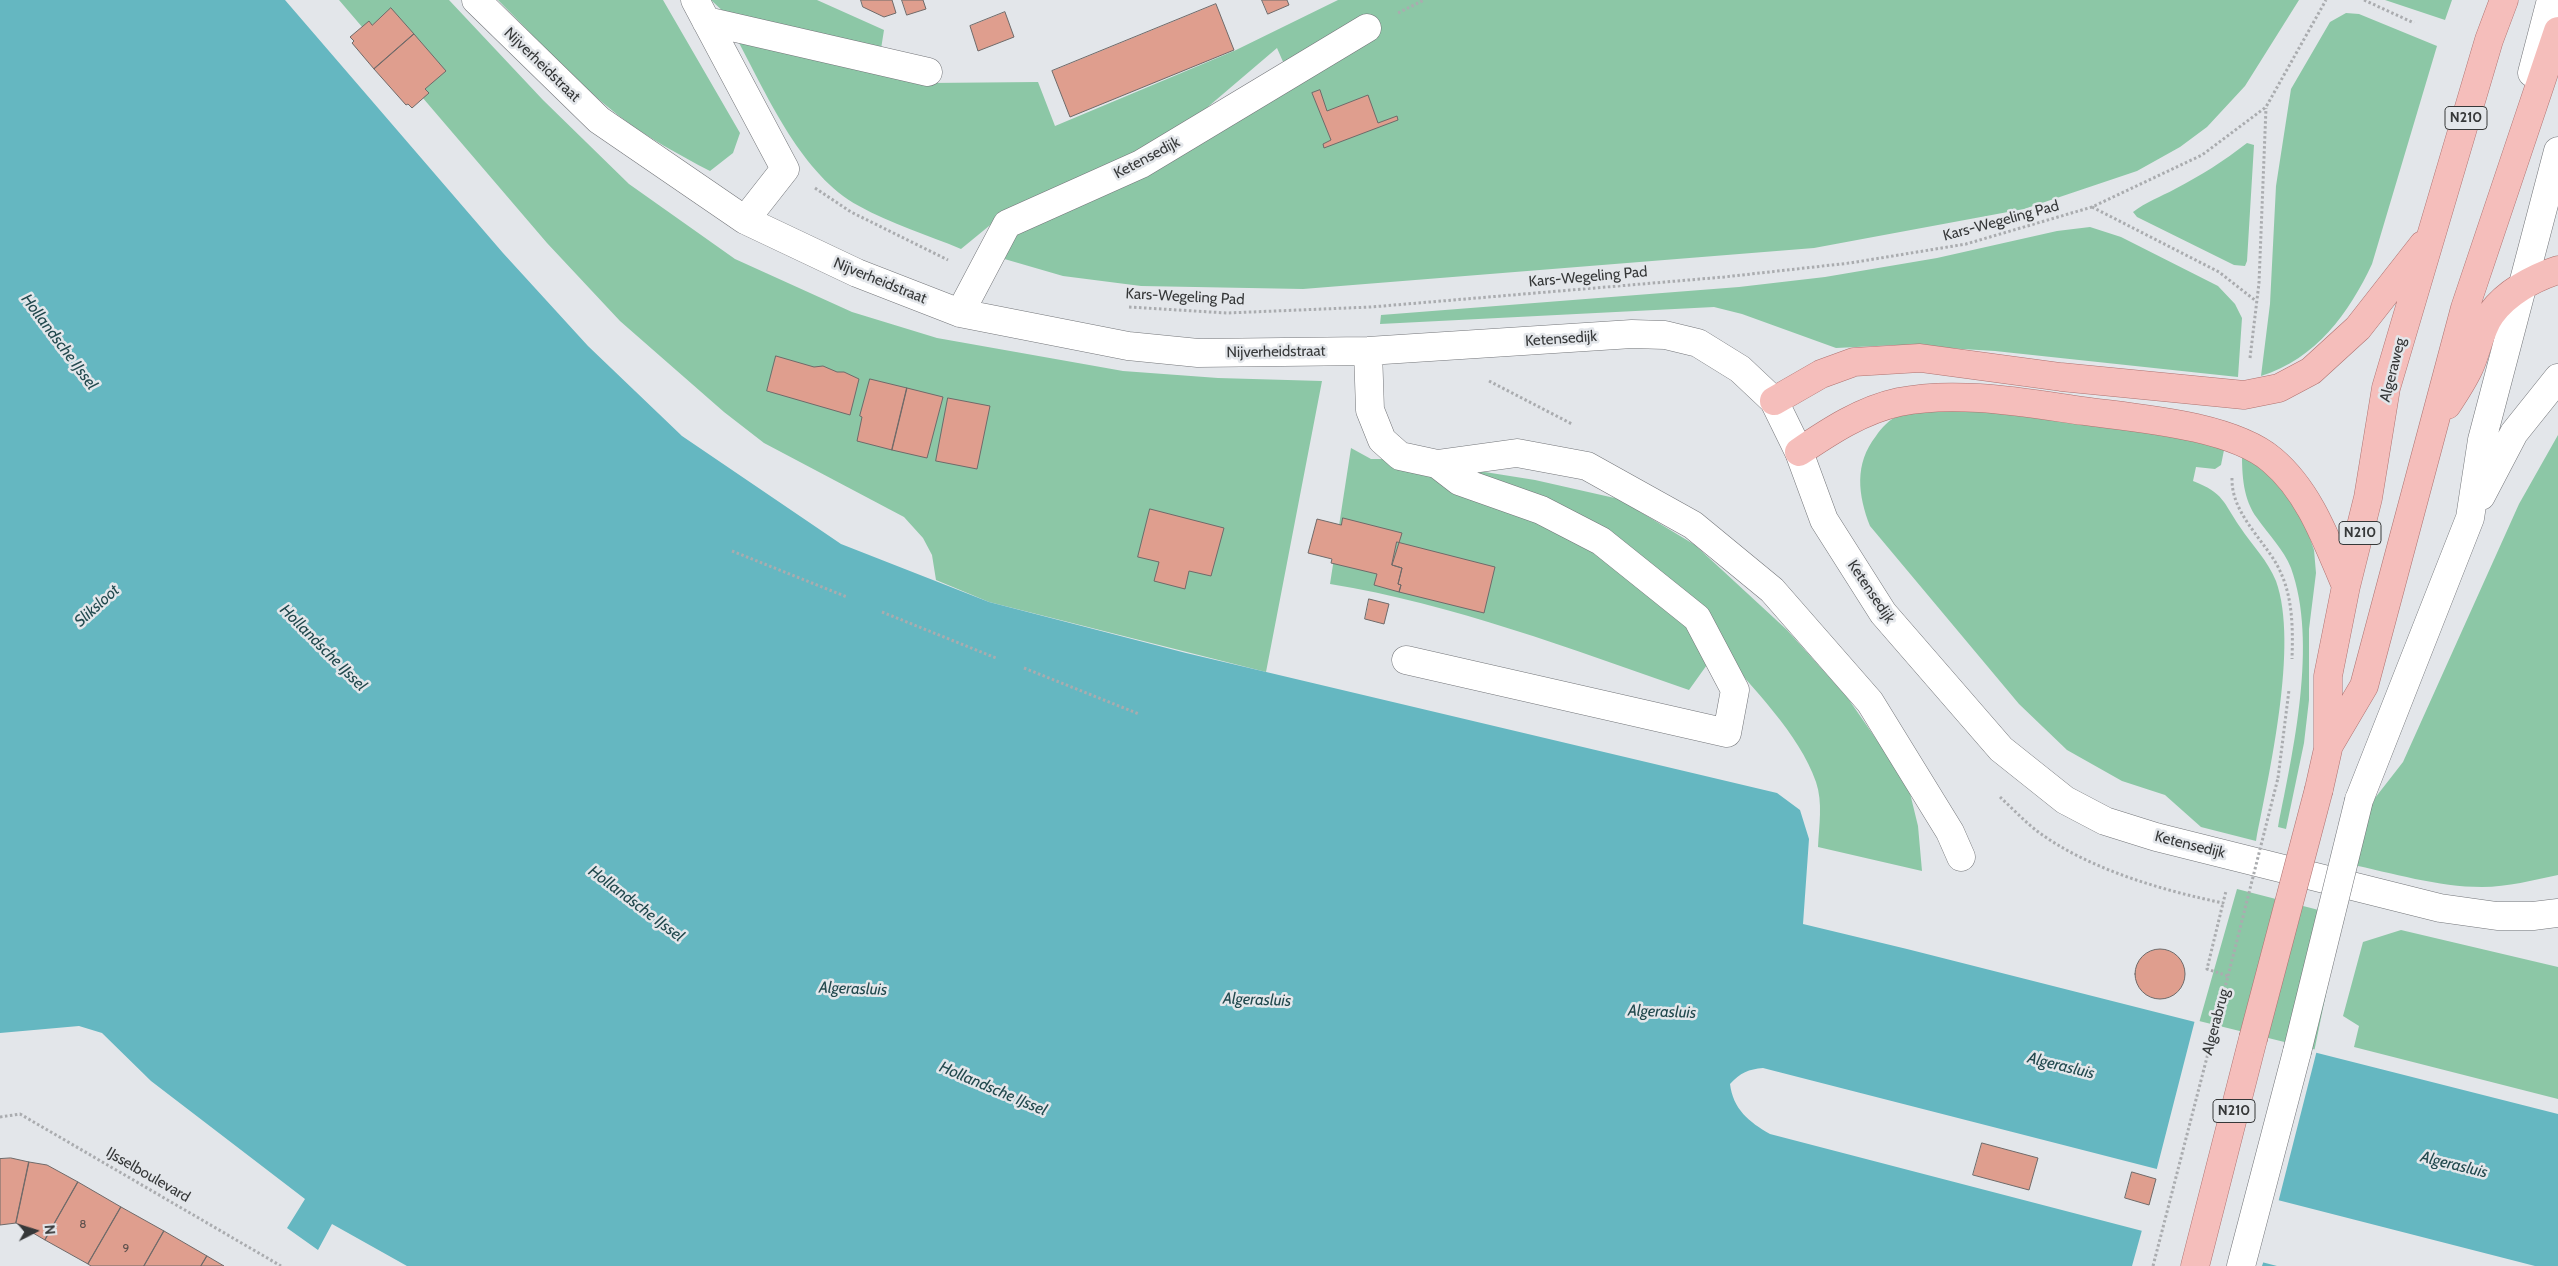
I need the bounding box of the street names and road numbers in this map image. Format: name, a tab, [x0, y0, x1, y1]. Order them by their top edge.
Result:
street label: Nijverheidstraat	[500, 24, 584, 106]
road number: N210	[2445, 106, 2487, 130]
street label: Ketensedijk	[1111, 133, 1183, 183]
street label: Kars-Wegeling Pad	[1941, 197, 2061, 245]
street label: Nijverheidstraat	[831, 254, 929, 308]
street label: Kars-Wegeling Pad	[1528, 263, 1648, 291]
street label: Kars-Wegeling Pad	[1125, 285, 1245, 309]
street label: Ketensedijk	[1524, 328, 1598, 350]
street label: Algeraweg	[2376, 336, 2410, 404]
street label: Nijverheidstraat	[1226, 342, 1326, 362]
road number: N210	[2339, 522, 2381, 544]
street label: Ketensedijk	[1843, 557, 1899, 627]
street label: Ketensedijk	[2153, 828, 2227, 862]
street label: Algerabrug	[2198, 987, 2234, 1057]
road number: N210	[2213, 1100, 2255, 1122]
street label: IJsselboulevard	[103, 1144, 193, 1206]

